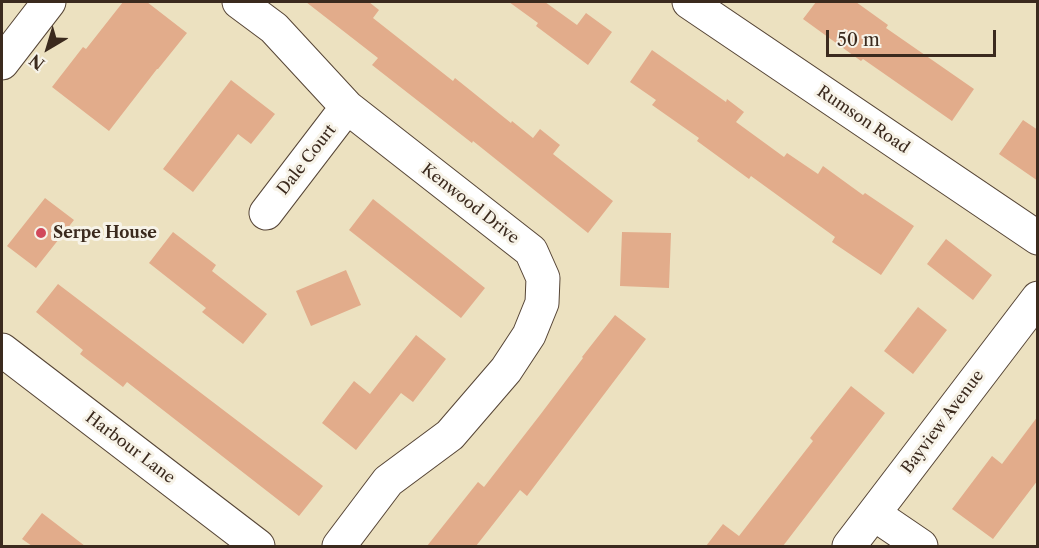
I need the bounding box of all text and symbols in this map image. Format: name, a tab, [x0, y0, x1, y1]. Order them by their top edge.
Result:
north arrow	[18, 18, 78, 78]
scale bar	[829, 18, 998, 56]
text: 50 m	[837, 29, 880, 51]
text: N	[25, 50, 49, 74]
street label: Rumson Road	[813, 82, 913, 158]
street label: Dale Court	[274, 121, 340, 199]
street label: Kenwood Drive	[417, 160, 523, 248]
place label: Serpe House	[53, 223, 157, 243]
marker: Serpe House	[34, 226, 48, 240]
street label: Bayview Avenue	[898, 366, 988, 478]
street label: Harbour Lane	[82, 408, 178, 488]

